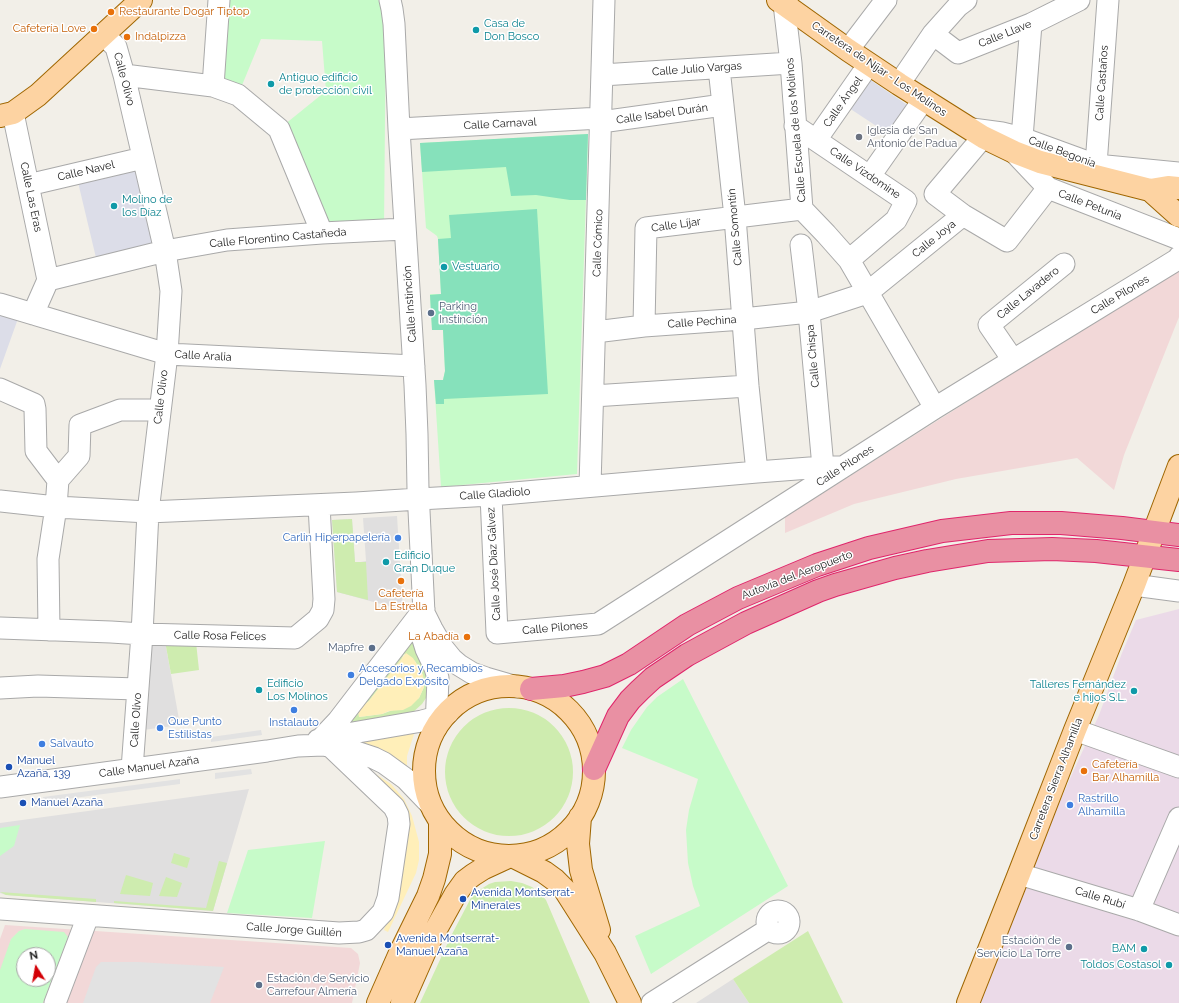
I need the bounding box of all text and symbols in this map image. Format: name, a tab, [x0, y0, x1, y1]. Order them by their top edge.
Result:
place label: Restaurante Dogar Tiptop	[119, 5, 250, 19]
marker: Restaurante Dogar Tiptop	[106, 7, 116, 17]
place label: Casa de Don Bosco	[484, 17, 539, 43]
street label: Calle Llave	[977, 17, 1033, 51]
street label: Carretera de Níjar - Los Molinos	[809, 19, 949, 119]
place label: Cafetería Love	[13, 22, 86, 36]
marker: Cafetería Love	[89, 24, 99, 34]
marker: Casa de Don Bosco	[471, 25, 481, 35]
place label: Indalpizza	[135, 30, 186, 44]
marker: Indalpizza	[122, 32, 132, 42]
street label: Calle Castaños	[1093, 45, 1111, 121]
street label: Calle Olivo	[111, 51, 137, 107]
street label: Calle Escuela de los Molinos	[783, 57, 809, 203]
street label: Calle Julio Vargas	[652, 59, 742, 79]
place label: Antiguo edificio de protección civil	[279, 71, 372, 97]
street label: Calle Ángel	[821, 74, 865, 130]
marker: Antiguo edificio de protección civil	[266, 79, 276, 89]
street label: Calle Isabel Durán	[615, 101, 709, 127]
street label: Calle Carnaval	[463, 115, 537, 133]
place label: Iglesia de San Antonio de Padua	[867, 124, 957, 150]
marker: Iglesia de San Antonio de Padua	[854, 132, 864, 142]
street label: Calle Begonia	[1027, 134, 1097, 170]
street label: Calle Vizdomine	[827, 144, 903, 202]
street label: Calle Navel	[56, 158, 116, 184]
street label: Calle Las Eras	[17, 161, 45, 233]
street label: Calle Petunia	[1056, 187, 1124, 223]
street label: Calle Somontín	[725, 188, 745, 266]
place label: Molino de los Díaz	[122, 193, 173, 219]
marker: Molino de los Díaz	[109, 201, 119, 211]
street label: Calle Cómico	[590, 209, 606, 277]
street label: Calle Líjar	[650, 215, 702, 235]
street label: Calle Joya	[910, 217, 958, 261]
street label: Calle Florentino Castañeda	[209, 225, 347, 251]
place label: Vestuario	[452, 260, 500, 274]
marker: Vestuario	[439, 262, 449, 272]
street label: Calle Lavadero	[994, 264, 1062, 322]
street label: Calle Instinción	[401, 265, 419, 343]
street label: Calle Pilones	[1088, 272, 1152, 318]
place label: Parking Instinción	[439, 300, 487, 326]
marker: Parking Instinción	[426, 308, 436, 318]
street label: Calle Pechina	[667, 313, 737, 331]
street label: Calle Chispa	[804, 324, 822, 388]
street label: Calle Aralia	[174, 348, 232, 364]
street label: Calle Olivo	[151, 369, 171, 425]
street label: Calle Pilones	[814, 443, 876, 489]
street label: Calle Gladiolo	[459, 485, 531, 503]
street label: Calle José Díaz Gálvez	[484, 507, 504, 621]
place label: Carlin Hiperpapelería	[283, 531, 390, 545]
marker: Carlin Hiperpapelería	[393, 533, 403, 543]
street label: Autovía del Aeropuerto	[740, 548, 854, 602]
place label: Edificio Gran Duque	[394, 549, 455, 575]
marker: Edificio Gran Duque	[381, 557, 391, 567]
marker: Cafetería La Estrella	[396, 576, 406, 586]
place label: Cafetería La Estrella	[374, 587, 428, 613]
street label: Calle Pilones	[522, 619, 588, 637]
street label: Calle Rosa Felices	[174, 629, 266, 643]
place label: La Abadía	[408, 630, 459, 644]
marker: La Abadía	[462, 632, 472, 642]
place label: Mapfre	[328, 641, 364, 655]
marker: Mapfre	[367, 643, 377, 653]
place label: Accesorios y Recambios Delgado Expósito	[359, 662, 483, 688]
marker: Accesorios y Recambios Delgado Expósito	[346, 670, 356, 680]
place label: Edificio Los Molinos	[267, 677, 328, 703]
place label: Talleres Fernández e hijos S.L.	[1030, 678, 1126, 704]
marker: Edificio Los Molinos	[254, 685, 264, 695]
marker: Talleres Fernández e hijos S.L.	[1129, 686, 1139, 696]
street label: Calle Olivo	[128, 692, 144, 748]
marker: Instalauto	[289, 705, 299, 715]
place label: Que Punto Estilistas	[168, 715, 222, 741]
place label: Instalauto	[269, 716, 319, 730]
street label: Carretera Sierra Alhamilla	[1027, 716, 1085, 842]
marker: Que Punto Estilistas	[155, 723, 165, 733]
place label: Salvauto	[50, 737, 94, 751]
marker: Salvauto	[37, 739, 47, 749]
street label: Calle Manuel Azaña	[98, 753, 200, 781]
place label: Manuel Azaña, 139	[17, 754, 71, 780]
place label: Cafetería Bar Alhamilla	[1092, 758, 1159, 784]
marker: Manuel Azaña, 139	[4, 762, 14, 772]
marker: Cafetería Bar Alhamilla	[1079, 766, 1089, 776]
place label: Rastrillo Alhamilla	[1078, 792, 1125, 818]
place label: Manuel Azaña	[31, 796, 103, 810]
marker: Manuel Azaña	[18, 798, 28, 808]
marker: Rastrillo Alhamilla	[1065, 800, 1075, 810]
street label: Calle Rubí	[1073, 884, 1127, 912]
place label: Avenida Montserrat- Minerales	[471, 886, 575, 912]
marker: Avenida Montserrat- Minerales	[458, 894, 468, 904]
street label: Calle Jorge Guillén	[246, 920, 342, 940]
place label: Avenida Montserrat- Manuel Azaña	[396, 932, 500, 958]
place label: Estación de Servicio La Torre	[977, 934, 1061, 960]
marker: Avenida Montserrat- Manuel Azaña	[383, 940, 393, 950]
marker: Estación de Servicio La Torre	[1064, 942, 1074, 952]
place label: BAM	[1112, 942, 1136, 956]
marker: BAM	[1139, 944, 1149, 954]
north arrow	[16, 947, 56, 987]
text: N	[28, 949, 39, 963]
place label: Toldos Costasol	[1081, 958, 1161, 972]
marker: Toldos Costasol	[1164, 960, 1174, 970]
place label: Estación de Servicio Carrefour Almería	[267, 972, 369, 998]
marker: Estación de Servicio Carrefour Almería	[254, 980, 264, 990]

